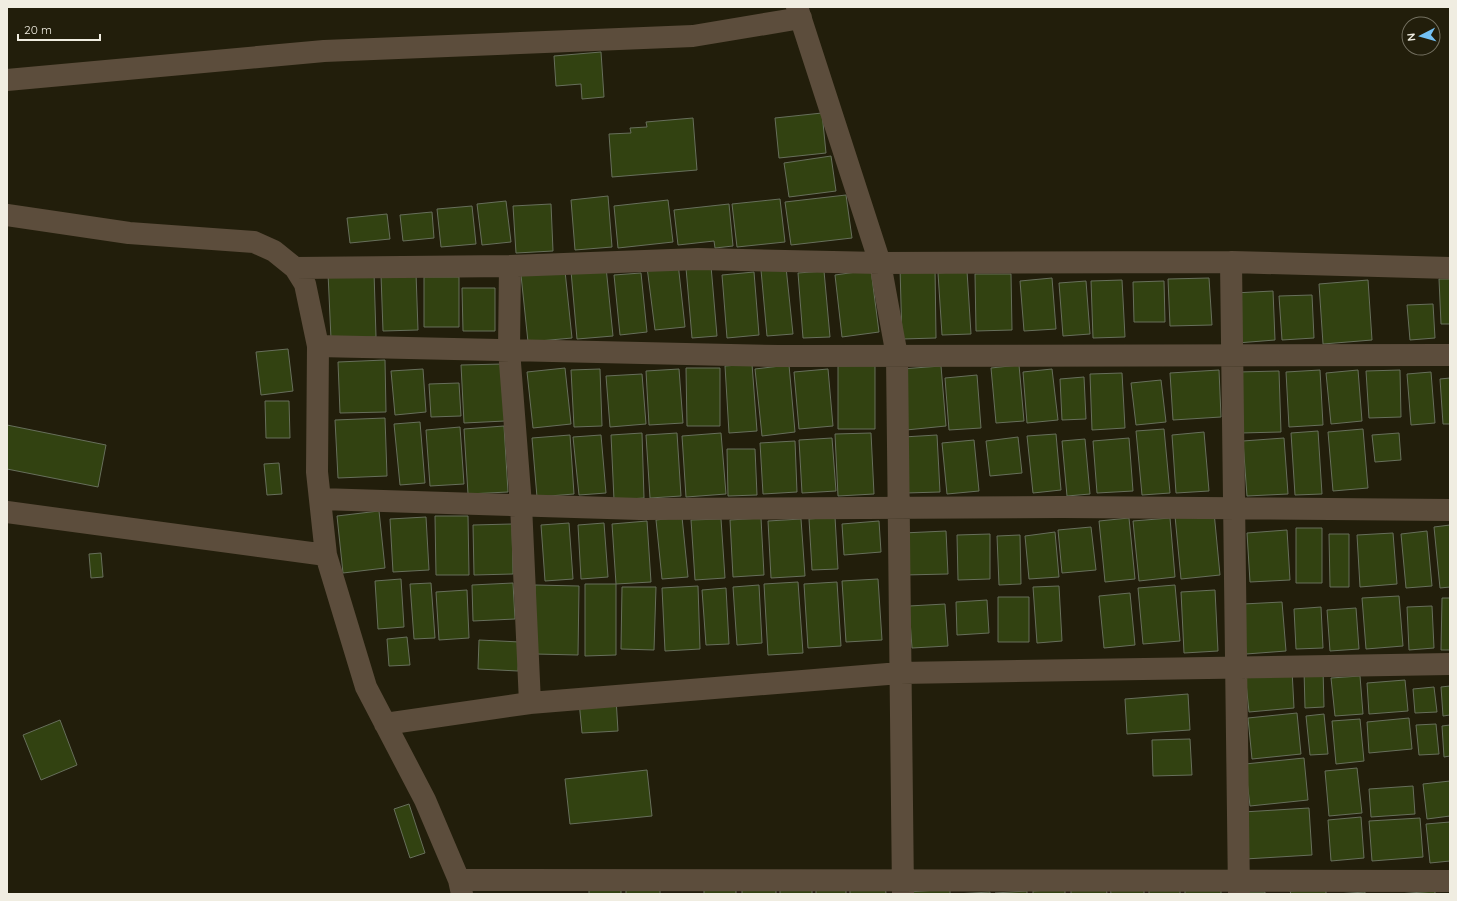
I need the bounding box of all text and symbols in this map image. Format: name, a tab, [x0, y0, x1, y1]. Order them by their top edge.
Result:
scale bar	[18, 16, 100, 42]
north arrow	[1401, 16, 1441, 56]
text: 20 m	[24, 22, 52, 37]
text: N	[1404, 32, 1418, 42]

